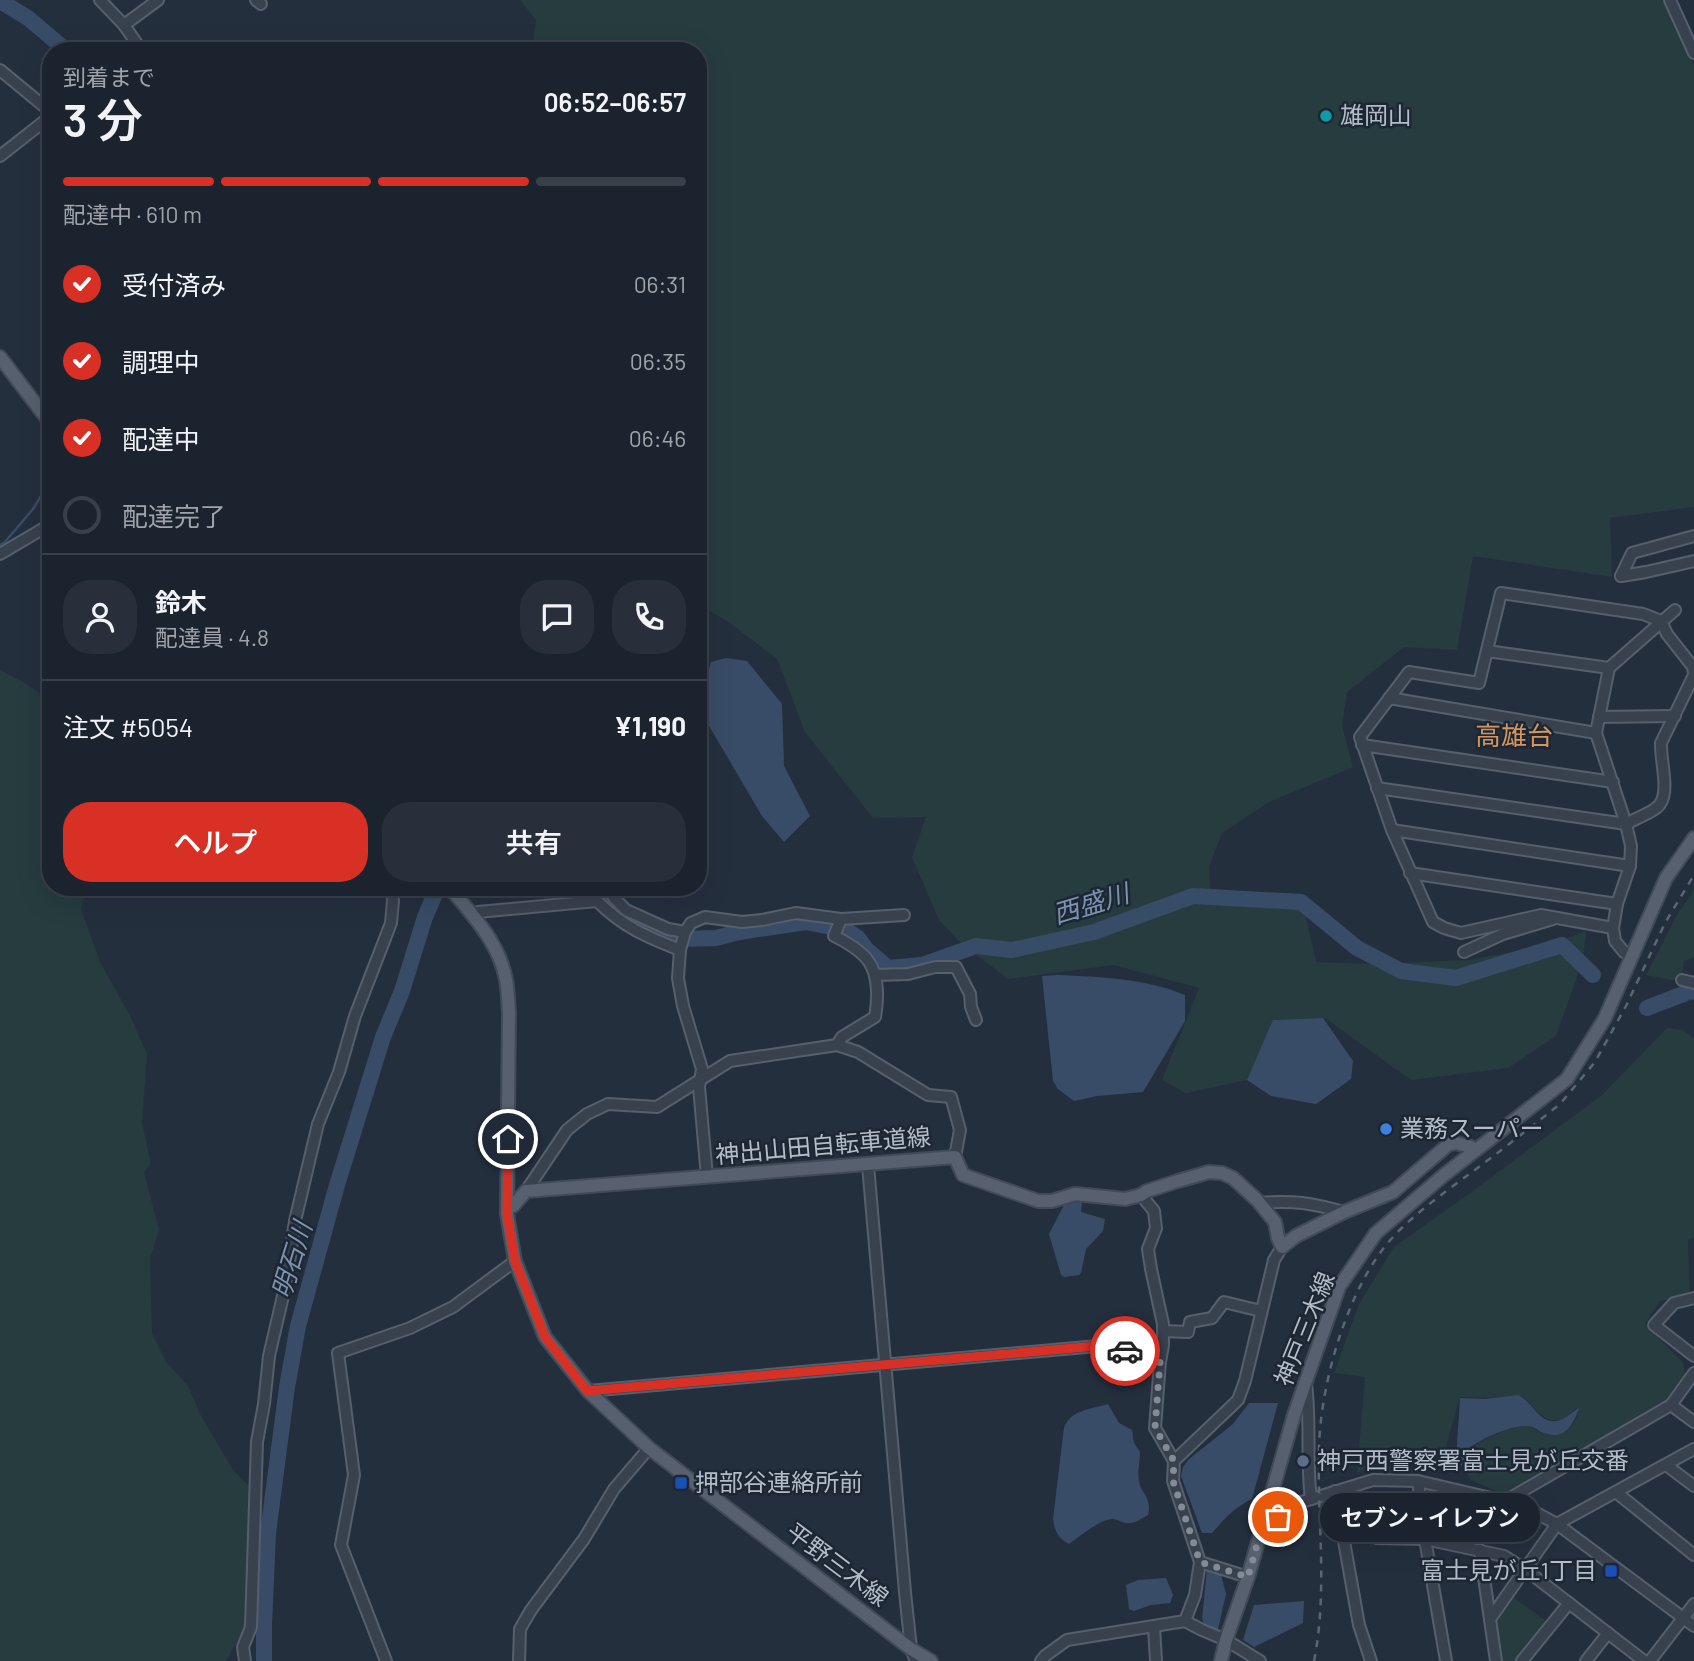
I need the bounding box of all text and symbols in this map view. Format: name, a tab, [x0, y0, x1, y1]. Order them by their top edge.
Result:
text: 到着まで	[63, 63, 155, 91]
text: 06:52–06:57	[544, 86, 686, 117]
text: 3 分	[63, 91, 143, 146]
place label: 雄岡山	[1340, 100, 1412, 129]
marker: 雄岡山	[1318, 108, 1334, 124]
text: 配達中 · 610 m	[63, 200, 202, 228]
icon: check	[63, 265, 101, 303]
text: 受付済み	[122, 269, 226, 300]
text: 06:31	[634, 270, 686, 298]
icon: check	[63, 342, 101, 380]
text: 調理中	[122, 346, 200, 377]
text: 06:35	[630, 347, 686, 375]
icon: check	[63, 419, 101, 457]
text: 配達中	[122, 423, 200, 454]
text: 06:46	[629, 424, 686, 452]
text: 配達完了	[122, 500, 226, 531]
button: person	[63, 580, 137, 654]
button: chat	[520, 580, 594, 654]
button: phone	[612, 580, 686, 654]
text: 鈴木	[155, 586, 207, 617]
text: 配達員 · 4.8	[155, 623, 269, 651]
text: ¥1,190	[614, 710, 686, 741]
text: 注文 #5054	[63, 711, 193, 742]
district label: 高雄台	[1475, 719, 1553, 750]
button: ヘルプ	[63, 802, 368, 882]
button: 共有	[382, 802, 686, 882]
water label: 西盛川	[1049, 875, 1135, 929]
pin	[478, 1109, 538, 1169]
place label: 業務スーパー	[1400, 1113, 1544, 1142]
icon: home	[489, 1120, 527, 1158]
street label: 神出山田自転車道線	[714, 1121, 932, 1168]
marker: 業務スーパー	[1378, 1121, 1394, 1137]
water label: 明石川	[264, 1215, 318, 1301]
street label: 神戸三木線	[1268, 1267, 1340, 1390]
courier	[1090, 1316, 1160, 1386]
icon: car	[1106, 1332, 1144, 1370]
place label: 神戸西警察署富士見が丘交番	[1317, 1445, 1629, 1474]
marker: 神戸西警察署富士見が丘交番	[1295, 1453, 1311, 1469]
place label: 押部谷連絡所前	[695, 1467, 863, 1496]
marker: 押部谷連絡所前	[673, 1475, 689, 1491]
pin	[1248, 1487, 1308, 1547]
callout: セブン - イレブン	[1320, 1492, 1540, 1542]
icon: bag	[1259, 1498, 1297, 1536]
text: セブン - イレブン	[1340, 1503, 1520, 1531]
street label: 平野三木線	[781, 1516, 895, 1611]
place label: 富士見が丘1丁目	[1421, 1555, 1597, 1584]
marker: 富士見が丘1丁目	[1603, 1563, 1619, 1579]

